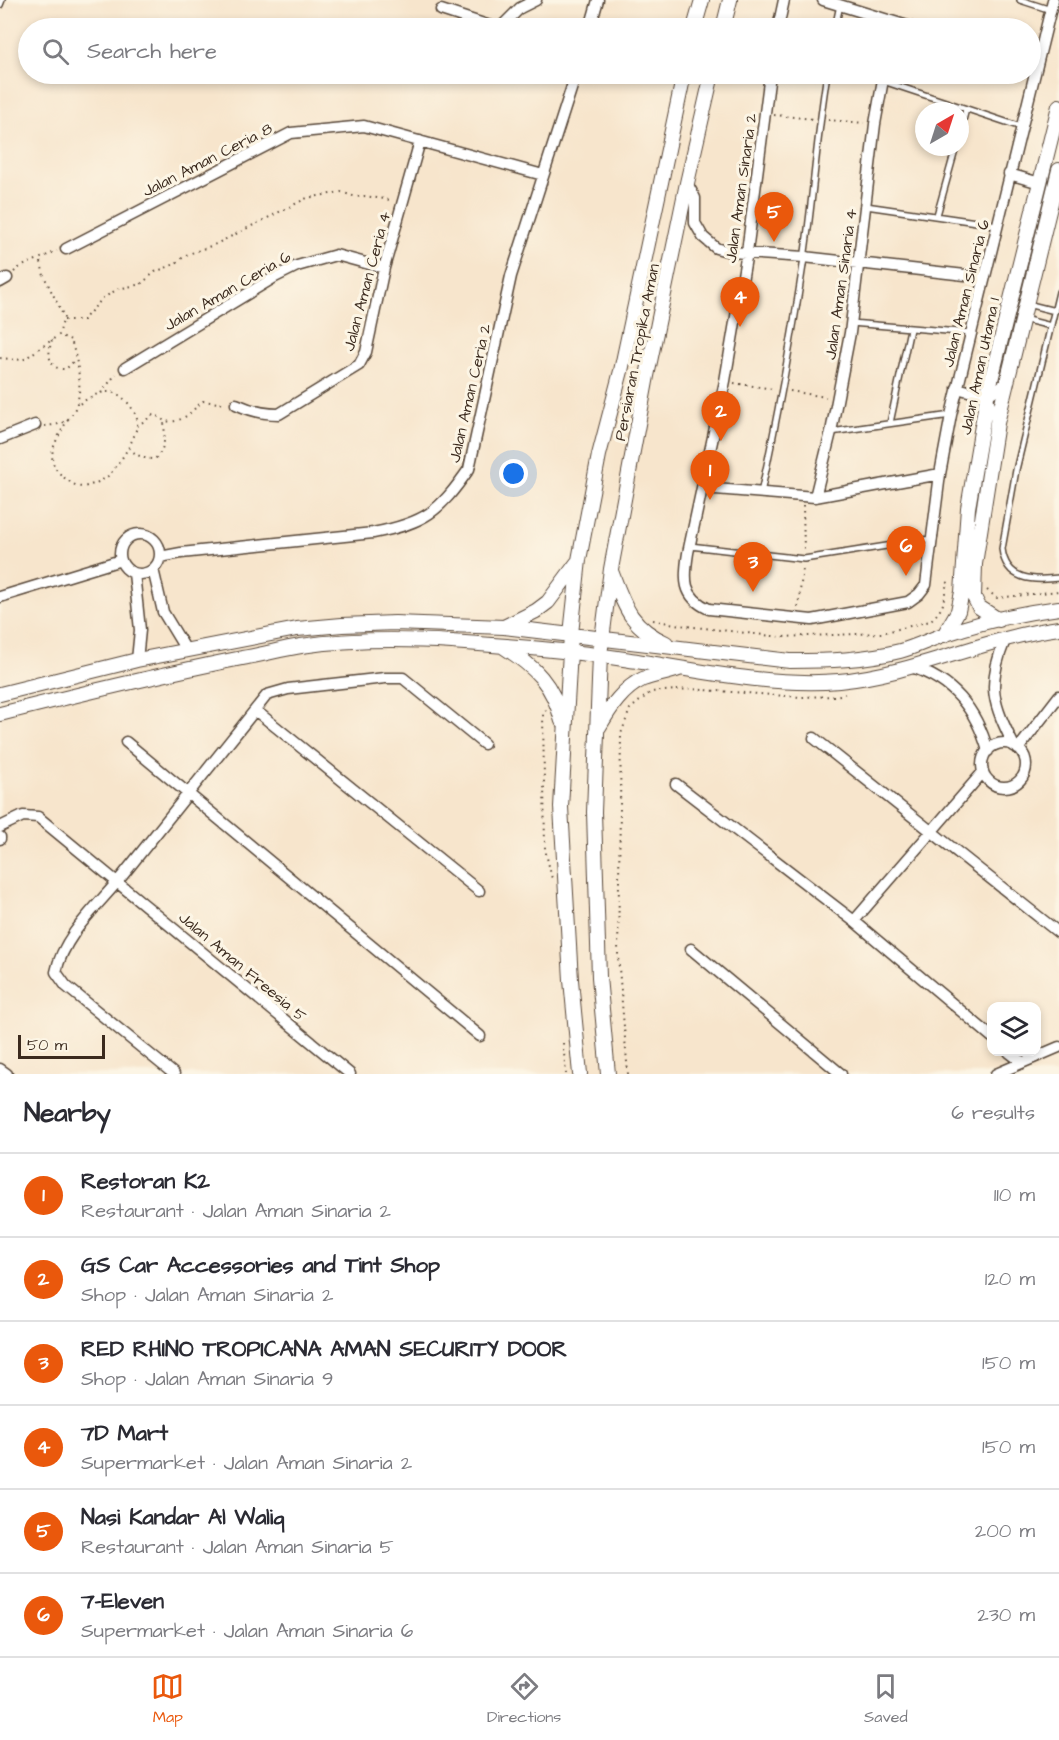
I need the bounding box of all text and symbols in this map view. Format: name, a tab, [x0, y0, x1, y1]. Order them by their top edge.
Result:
search box	[18, 18, 1041, 84]
icon: search	[39, 35, 72, 68]
text: Search here	[87, 36, 217, 67]
north arrow	[915, 102, 969, 156]
street label: Jalan Aman Sinaria 2	[720, 112, 762, 264]
street label: Jalan Aman Ceria 8	[139, 118, 276, 202]
pin: 5	[754, 192, 794, 242]
street label: Jalan Aman Sinaria 4	[819, 207, 863, 361]
street label: Jalan Aman Ceria 4	[338, 209, 396, 353]
street label: Jalan Aman Sinaria 6	[937, 217, 995, 369]
street label: Jalan Aman Ceria 6	[160, 246, 295, 336]
street label: Persiaran Tropika Aman	[609, 262, 665, 443]
pin: 4	[720, 278, 760, 327]
street label: Jalan Aman Utama 1	[955, 296, 1005, 437]
street label: Jalan Aman Ceria 2	[443, 322, 497, 465]
pin: 2	[702, 392, 740, 441]
pin: 1	[690, 450, 730, 500]
your location	[499, 459, 528, 488]
pin: 6	[886, 526, 926, 576]
pin: 3	[734, 542, 772, 592]
street label: Jalan Aman Freesia 5	[174, 907, 311, 1027]
map controls	[987, 1002, 1041, 1056]
button: layers	[987, 1002, 1041, 1056]
scale bar	[18, 1032, 105, 1060]
text: 50 m	[27, 1034, 67, 1056]
text: Nearby	[24, 1095, 111, 1131]
text: 6 results	[951, 1099, 1035, 1127]
text: Restoran K2	[81, 1166, 210, 1197]
text: 1	[42, 1181, 45, 1209]
text: 110 m	[994, 1181, 1035, 1209]
text: Restaurant · Jalan Aman Sinaria 2	[81, 1197, 391, 1225]
text: GS Car Accessories and Tint Shop	[81, 1250, 440, 1281]
text: 2	[38, 1265, 49, 1293]
text: 120 m	[985, 1265, 1035, 1293]
text: Shop · Jalan Aman Sinaria 2	[81, 1281, 333, 1309]
text: RED RHINO TROPICANA AMAN SECURITY DOOR	[81, 1334, 567, 1365]
text: 3	[38, 1349, 49, 1377]
text: 150 m	[982, 1349, 1035, 1377]
text: Shop · Jalan Aman Sinaria 9	[81, 1365, 333, 1393]
text: 7D Mart	[81, 1418, 168, 1449]
text: 4	[37, 1433, 50, 1461]
text: 150 m	[982, 1433, 1035, 1461]
text: Supermarket · Jalan Aman Sinaria 2	[81, 1449, 412, 1477]
text: Nasi Kandar Al Waliq	[81, 1502, 284, 1533]
text: 5	[36, 1517, 51, 1545]
text: 200 m	[975, 1517, 1035, 1545]
text: Restaurant · Jalan Aman Sinaria 5	[81, 1533, 394, 1561]
text: 7-Eleven	[81, 1586, 164, 1617]
text: 6	[37, 1601, 50, 1629]
text: 230 m	[977, 1601, 1035, 1629]
text: Supermarket · Jalan Aman Sinaria 6	[81, 1617, 413, 1645]
tab: Map	[151, 1670, 184, 1728]
tab: Directions	[487, 1670, 561, 1728]
tab: Saved	[864, 1670, 908, 1728]

